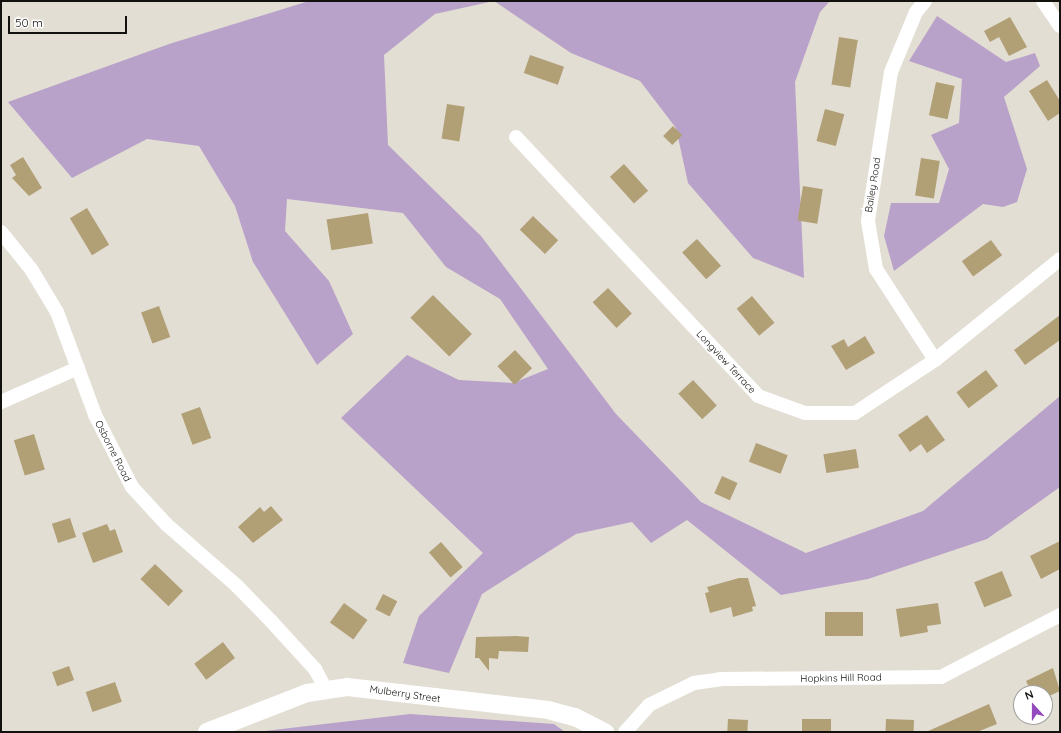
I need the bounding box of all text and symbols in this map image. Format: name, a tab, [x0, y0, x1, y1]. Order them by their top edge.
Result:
scale bar	[10, 8, 129, 34]
text: 50 m	[15, 15, 43, 30]
street label: Bailey Road	[863, 157, 883, 213]
street label: Longview Terrace	[694, 328, 758, 396]
street label: Osborne Road	[92, 418, 134, 484]
street label: Hopkins Hill Road	[800, 671, 882, 685]
street label: Mulberry Street	[369, 683, 441, 705]
north arrow	[1013, 685, 1053, 725]
text: N	[1023, 687, 1035, 703]

